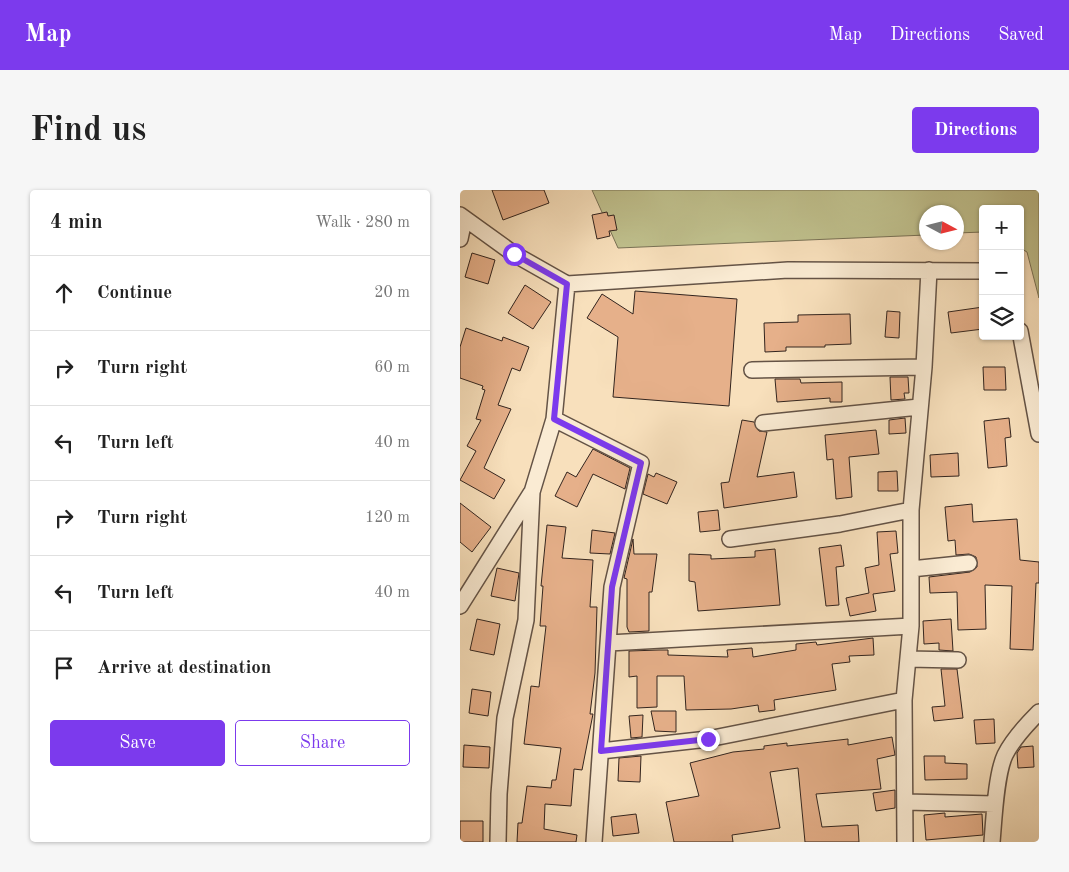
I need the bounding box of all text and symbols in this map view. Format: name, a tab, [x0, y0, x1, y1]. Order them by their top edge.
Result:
text: Map	[25, 23, 72, 47]
text: Map	[829, 26, 862, 44]
text: Directions	[890, 26, 970, 44]
text: Saved	[998, 26, 1044, 44]
button: Directions	[912, 107, 1039, 153]
text: Find us	[30, 113, 146, 148]
north arrow	[919, 205, 964, 250]
map controls	[979, 205, 1024, 340]
button: +	[979, 205, 1024, 250]
text: 4 min	[50, 212, 103, 233]
text: Walk · 280 m	[315, 215, 410, 231]
route start	[503, 243, 526, 266]
button: −	[979, 250, 1024, 295]
icon: ahead	[50, 279, 78, 307]
text: Continue	[97, 284, 172, 303]
text: 20 m	[374, 285, 410, 301]
button: layers	[979, 295, 1024, 340]
icon: right	[50, 354, 78, 382]
text: Turn right	[97, 359, 187, 378]
text: 60 m	[374, 360, 410, 376]
icon: left	[50, 429, 78, 457]
text: Turn left	[97, 434, 174, 453]
text: 40 m	[374, 435, 410, 451]
icon: right	[50, 504, 78, 532]
text: Turn right	[97, 509, 187, 528]
text: 120 m	[365, 510, 410, 526]
icon: left	[50, 579, 78, 607]
text: Turn left	[97, 584, 174, 603]
text: 40 m	[374, 585, 410, 601]
icon: arrive	[50, 654, 78, 682]
text: Arrive at destination	[97, 659, 271, 678]
button: Save	[50, 720, 225, 766]
button: Share	[235, 720, 410, 766]
route end	[697, 728, 720, 751]

